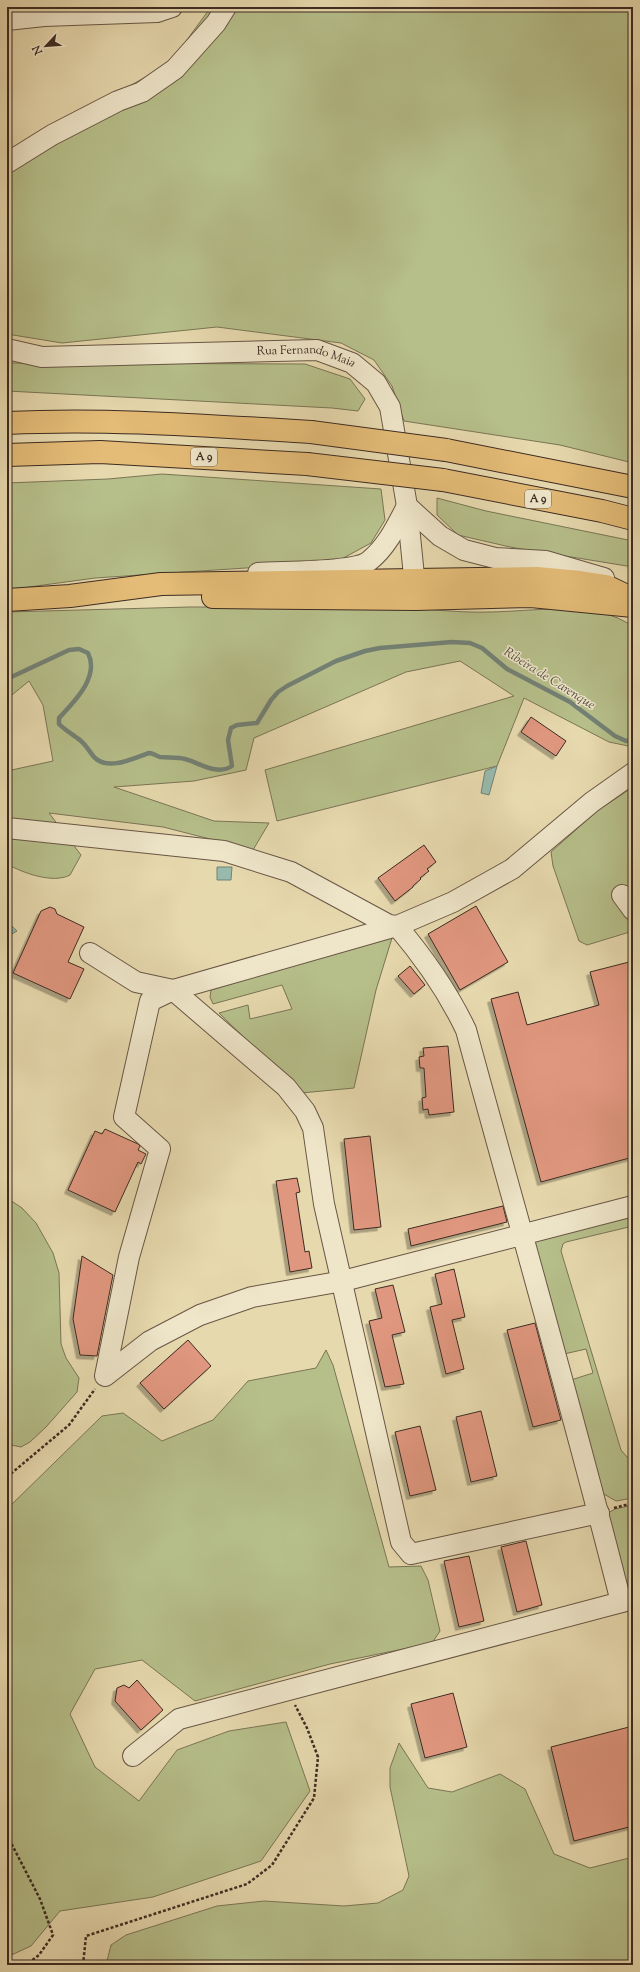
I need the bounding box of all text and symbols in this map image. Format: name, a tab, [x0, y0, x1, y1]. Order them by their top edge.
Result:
north arrow	[26, 26, 66, 66]
text: N	[29, 42, 47, 58]
street label: Rua Fernando Maia	[256, 341, 360, 372]
road number: A 9	[191, 448, 217, 466]
road number: A 9	[525, 490, 551, 508]
water label: Ribeira de Carenque	[500, 644, 598, 714]

